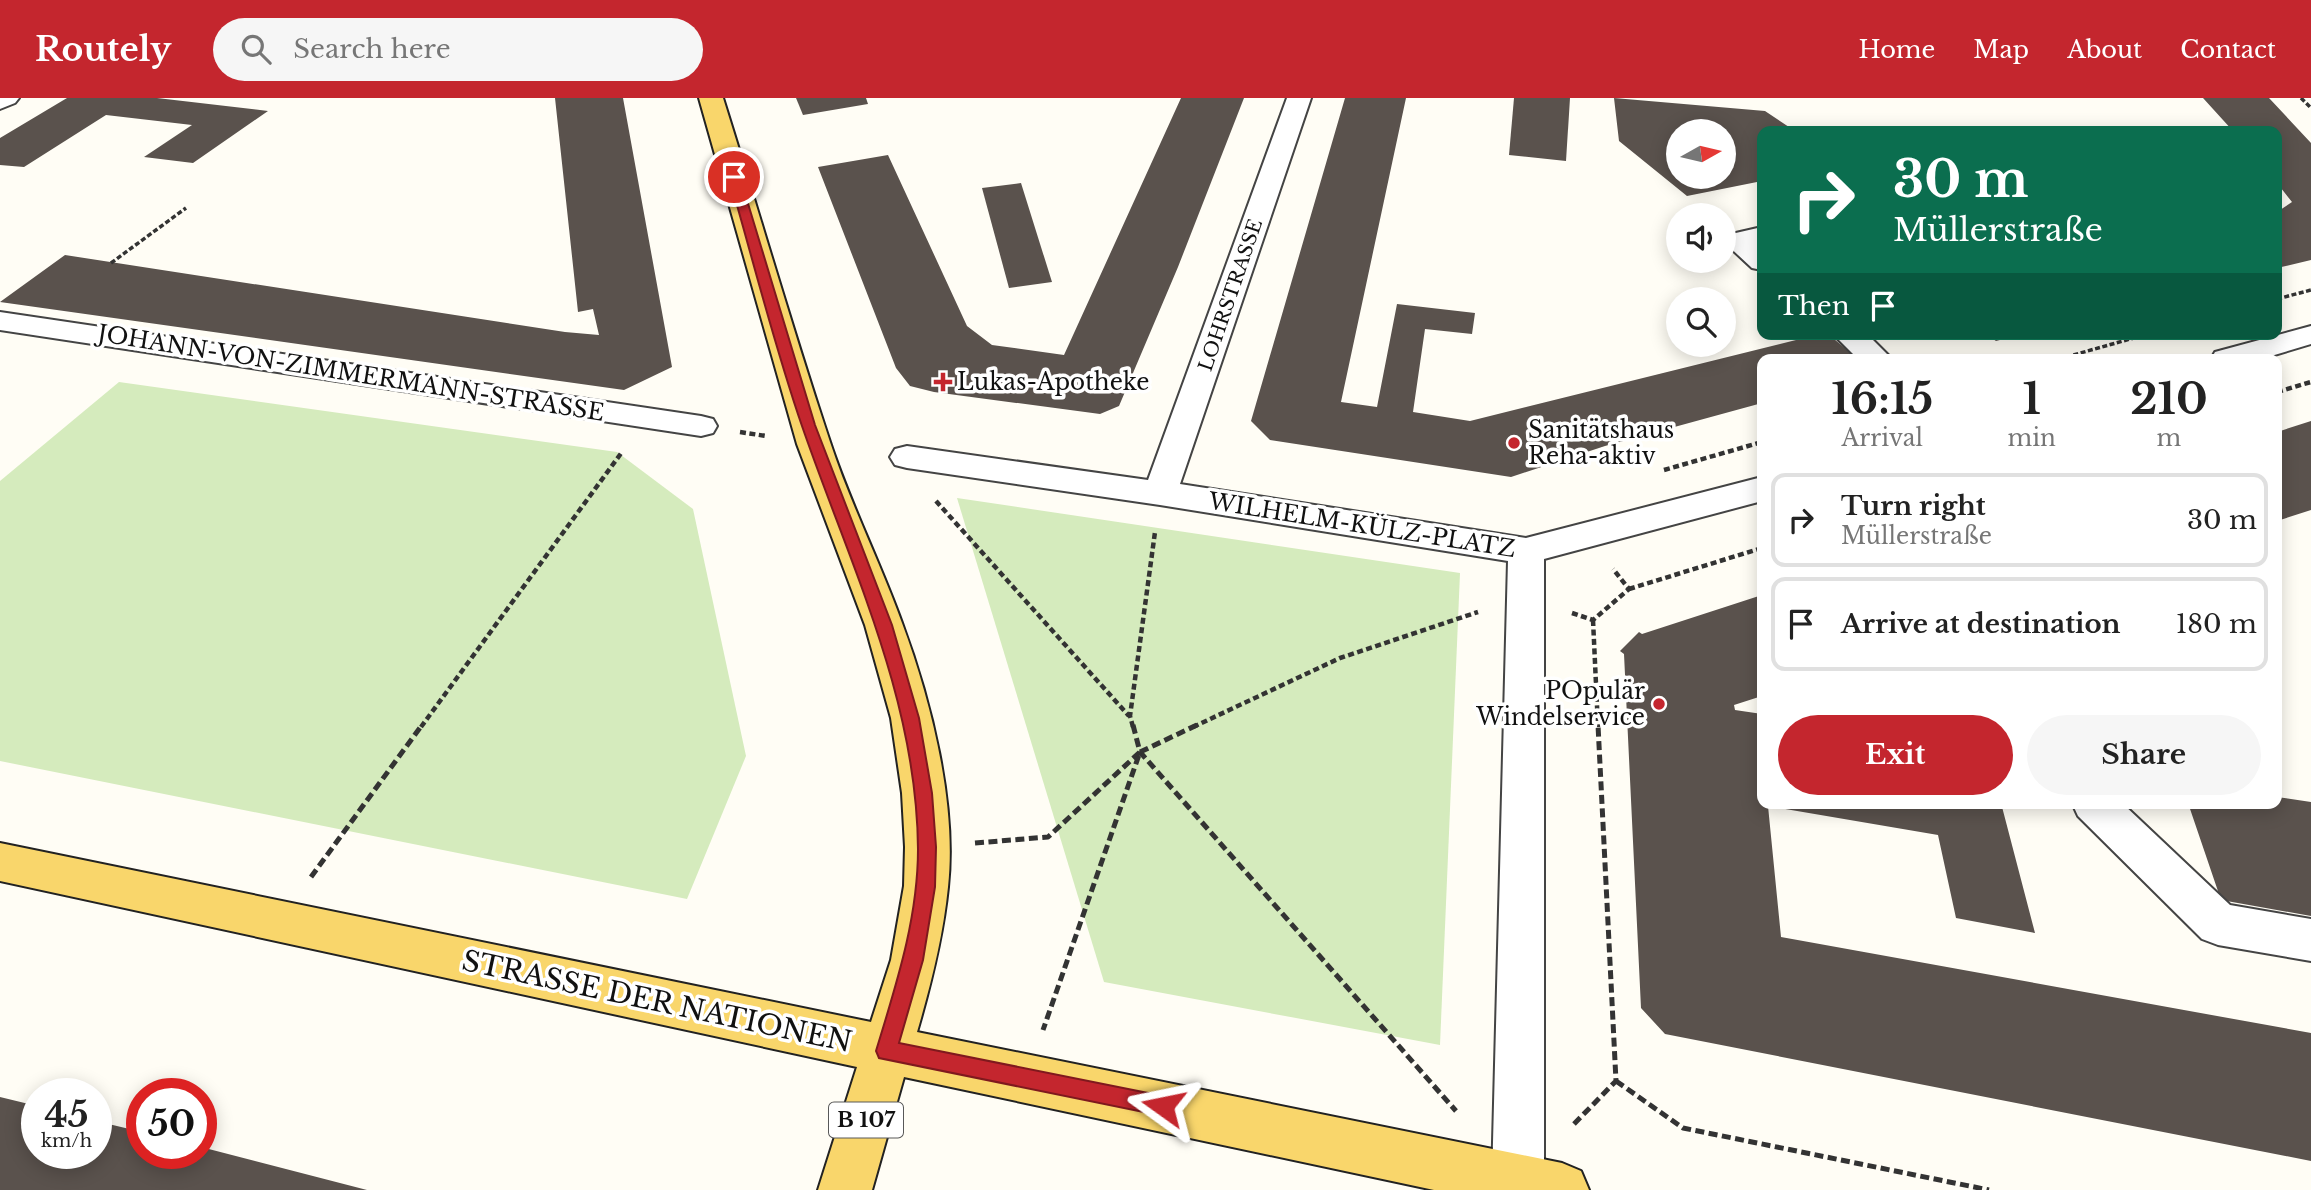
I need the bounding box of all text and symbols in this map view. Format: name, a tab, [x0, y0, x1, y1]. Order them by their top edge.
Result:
search box	[213, 18, 703, 81]
text: Routely	[35, 29, 171, 70]
icon: search	[237, 30, 275, 68]
text: Search here	[293, 33, 451, 65]
text: Home	[1859, 35, 1935, 64]
text: Map	[1973, 35, 2029, 64]
text: About	[2067, 35, 2142, 64]
text: Contact	[2180, 35, 2276, 64]
north arrow	[1666, 119, 1736, 189]
map controls	[1666, 119, 1736, 357]
pin	[704, 147, 764, 207]
text: 30 m	[1893, 149, 2028, 210]
icon: right	[1778, 154, 1869, 245]
icon: arrive	[715, 158, 753, 196]
button: sound	[1666, 203, 1736, 273]
text: Müllerstraße	[1893, 210, 2103, 250]
street label: LOHRSTRASSE	[1194, 216, 1267, 374]
button: search	[1666, 287, 1736, 357]
icon: arrive	[1864, 287, 1902, 325]
text: Then	[1778, 290, 1850, 322]
street label: JOHANN-VON-ZIMMERMANN-STRASSE	[93, 319, 606, 427]
place label: Lukas-Apotheke	[957, 368, 1149, 396]
text: 16:15	[1831, 373, 1933, 425]
text: 1	[2023, 373, 2041, 425]
text: 210	[2130, 373, 2208, 425]
marker: Lukas-Apotheke	[935, 374, 951, 390]
place label: Sanitätshaus Reha-aktiv	[1528, 416, 1674, 470]
text: Arrival	[1842, 424, 1923, 452]
text: min	[2008, 424, 2056, 452]
text: m	[2157, 424, 2181, 452]
marker: Sanitätshaus Reha-aktiv	[1506, 435, 1522, 451]
street label: WILHELM-KÜLZ-PLATZ	[1205, 485, 1518, 563]
text: Turn right	[1841, 490, 1986, 522]
icon: right	[1782, 501, 1820, 539]
text: 30 m	[2187, 504, 2257, 536]
text: Müllerstraße	[1841, 522, 1992, 550]
icon: arrive	[1782, 605, 1820, 643]
text: Arrive at destination	[1841, 608, 2121, 640]
text: 180 m	[2176, 608, 2257, 640]
place label: POpulär Windelservice	[1475, 677, 1645, 731]
marker: POpulär Windelservice	[1651, 696, 1667, 712]
button: Exit	[1778, 715, 2013, 795]
button: Share	[2027, 715, 2261, 795]
street label: STRASSE DER NATIONEN	[459, 943, 855, 1060]
position arrow	[1126, 1069, 1200, 1143]
speed limit sign: 50	[126, 1078, 217, 1169]
text: 45	[44, 1093, 89, 1136]
road number: B 107	[829, 1102, 903, 1138]
text: km/h	[41, 1130, 92, 1152]

